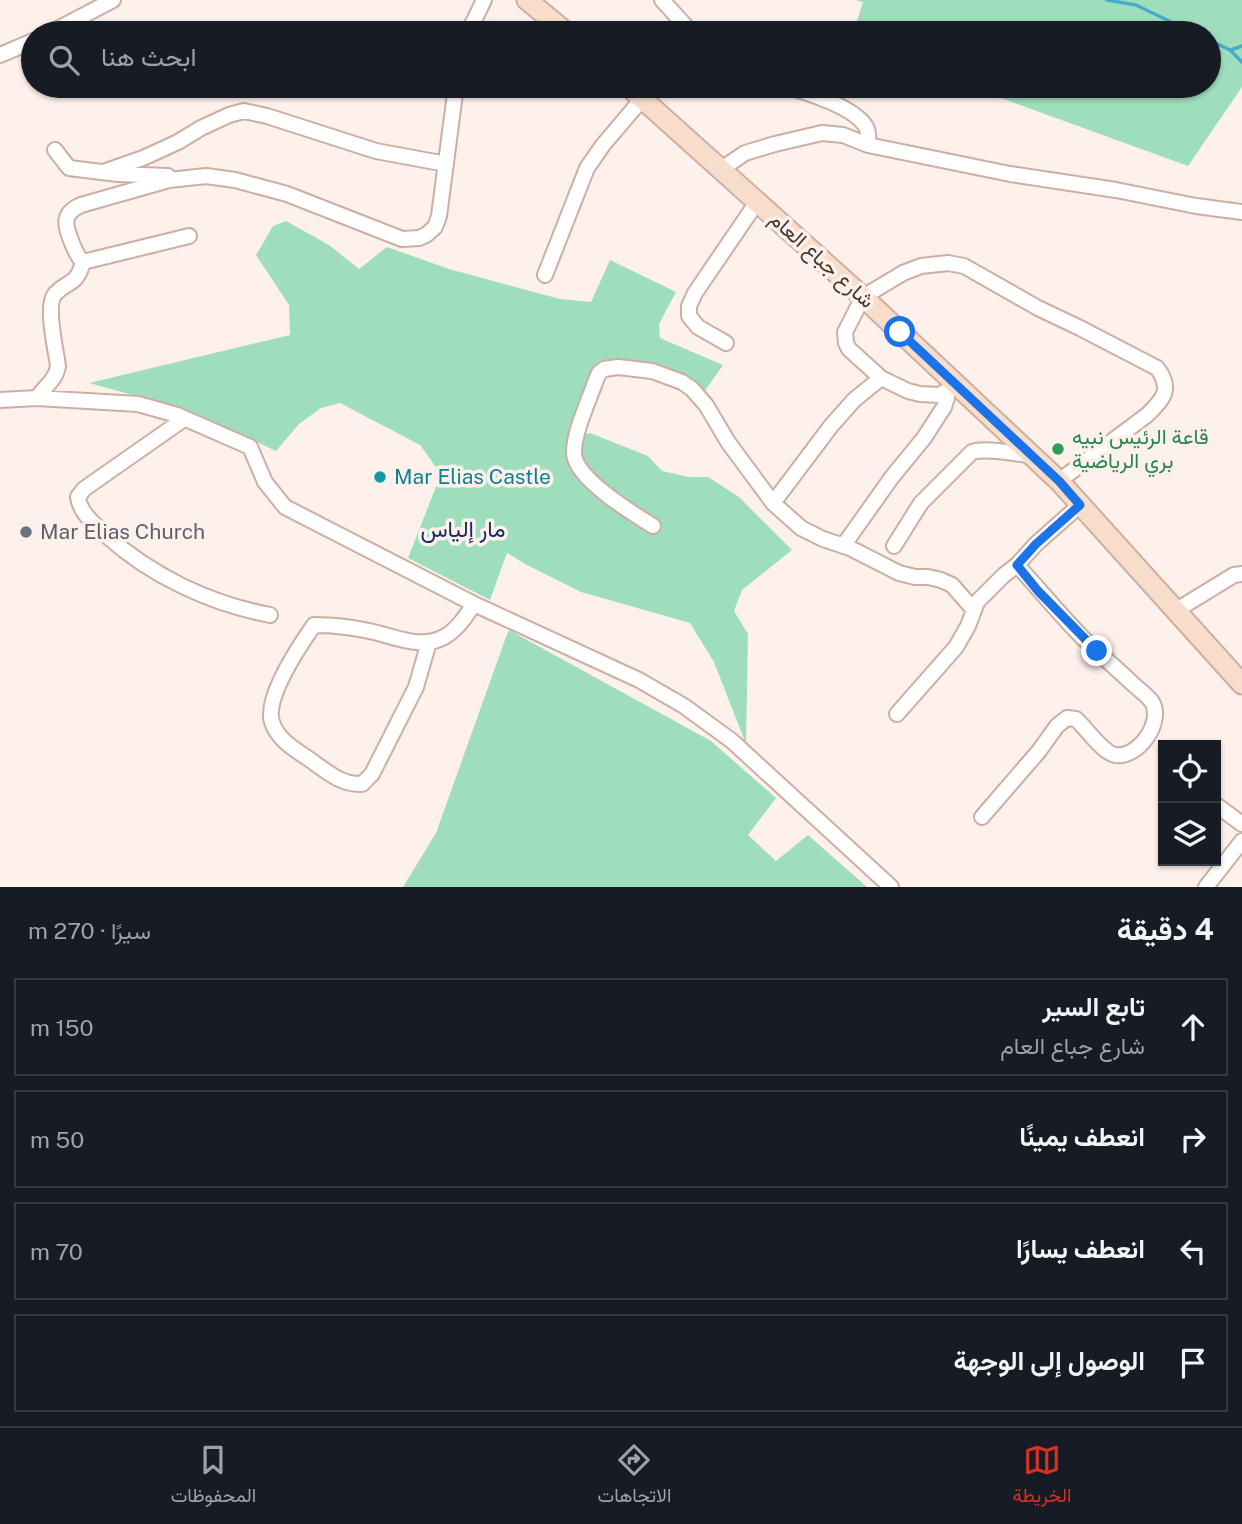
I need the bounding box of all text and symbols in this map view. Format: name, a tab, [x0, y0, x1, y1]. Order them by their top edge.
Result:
search box	[21, 21, 1221, 98]
icon: search	[45, 41, 83, 79]
text: ابحث هنا	[101, 41, 197, 72]
street label: شارع جباع العام	[763, 206, 880, 315]
route start	[884, 316, 915, 347]
place label: قاعة الرئيس نبيه بري الرياضية	[1072, 424, 1209, 478]
marker: قاعة الرئيس نبيه بري الرياضية	[1050, 441, 1066, 457]
place label: Mar Elias Castle	[394, 464, 551, 489]
marker: Mar Elias Castle	[372, 469, 388, 485]
district label: مار إلياس	[420, 515, 506, 544]
place label: Mar Elias Church	[40, 519, 205, 544]
marker: Mar Elias Church	[18, 524, 34, 540]
route end	[1081, 635, 1112, 666]
map controls	[1158, 740, 1221, 866]
button: locate	[1158, 740, 1221, 803]
button: layers	[1158, 803, 1221, 866]
text: 4 دقيقة	[1117, 911, 1214, 947]
text: سيرًا · 270 m	[28, 917, 151, 944]
text: تابع السير	[1042, 991, 1145, 1022]
icon: ahead	[1174, 1008, 1212, 1046]
text: 150 m	[30, 1014, 94, 1041]
text: شارع جباع العام	[1000, 1032, 1145, 1059]
icon: right	[1174, 1120, 1212, 1158]
text: انعطف يمينًا	[1019, 1121, 1145, 1152]
text: 50 m	[30, 1126, 84, 1153]
icon: left	[1174, 1232, 1212, 1270]
text: انعطف يسارًا	[1016, 1233, 1145, 1264]
text: 70 m	[30, 1238, 83, 1265]
icon: arrive	[1174, 1344, 1212, 1382]
text: الوصول إلى الوجهة	[954, 1345, 1145, 1376]
tab: المحفوظات	[171, 1441, 256, 1512]
tab: الاتجاهات	[598, 1441, 671, 1512]
tab: الخريطة	[1013, 1441, 1071, 1512]

